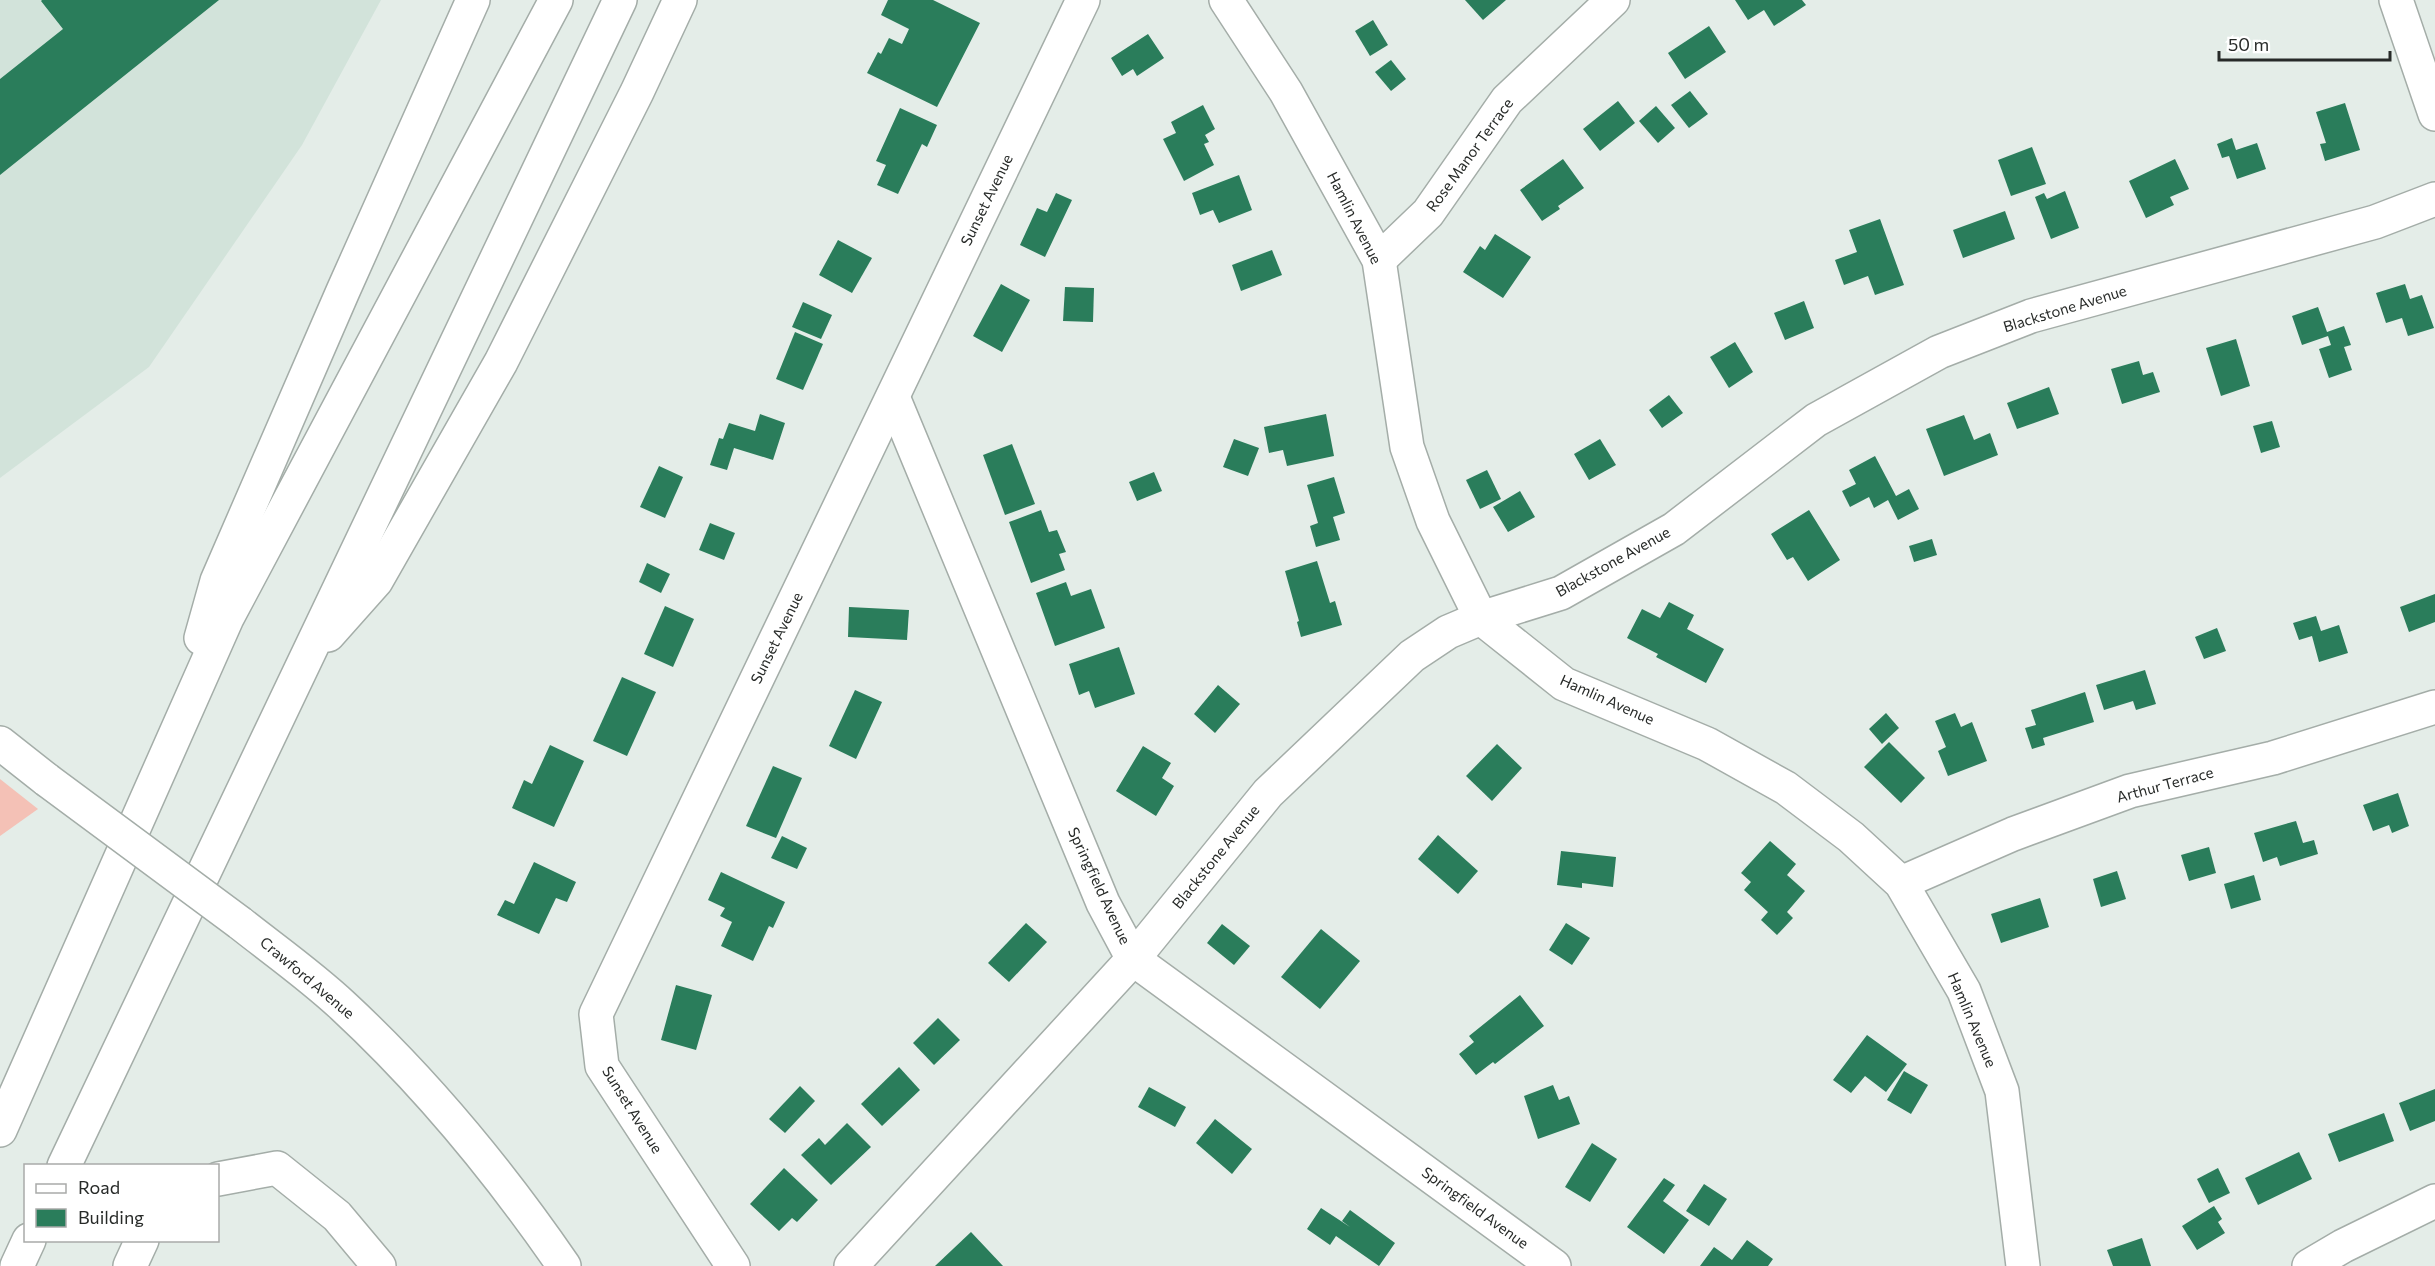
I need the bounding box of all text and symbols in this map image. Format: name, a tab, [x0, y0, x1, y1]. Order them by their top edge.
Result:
scale bar	[2219, 24, 2390, 62]
text: 50 m	[2228, 33, 2269, 55]
street label: Rose Manor Terrace	[1422, 94, 1516, 215]
street label: Sunset Avenue	[956, 151, 1016, 248]
street label: Hamlin Avenue	[1324, 168, 1386, 267]
street label: Blackstone Avenue	[2001, 281, 2129, 335]
street label: Blackstone Avenue	[1552, 522, 1673, 600]
street label: Sunset Avenue	[746, 589, 806, 686]
street label: Hamlin Avenue	[1557, 670, 1657, 728]
street label: Arthur Terrace	[2114, 762, 2215, 806]
street label: Blackstone Avenue	[1168, 801, 1263, 912]
street label: Springfield Avenue	[1065, 824, 1135, 947]
street label: Crawford Avenue	[257, 933, 359, 1022]
street label: Hamlin Avenue	[1945, 969, 2001, 1070]
street label: Sunset Avenue	[599, 1063, 667, 1156]
street label: Springfield Avenue	[1419, 1162, 1532, 1252]
legend	[24, 1164, 219, 1242]
text: Road	[78, 1176, 120, 1198]
text: Building	[78, 1206, 144, 1228]

